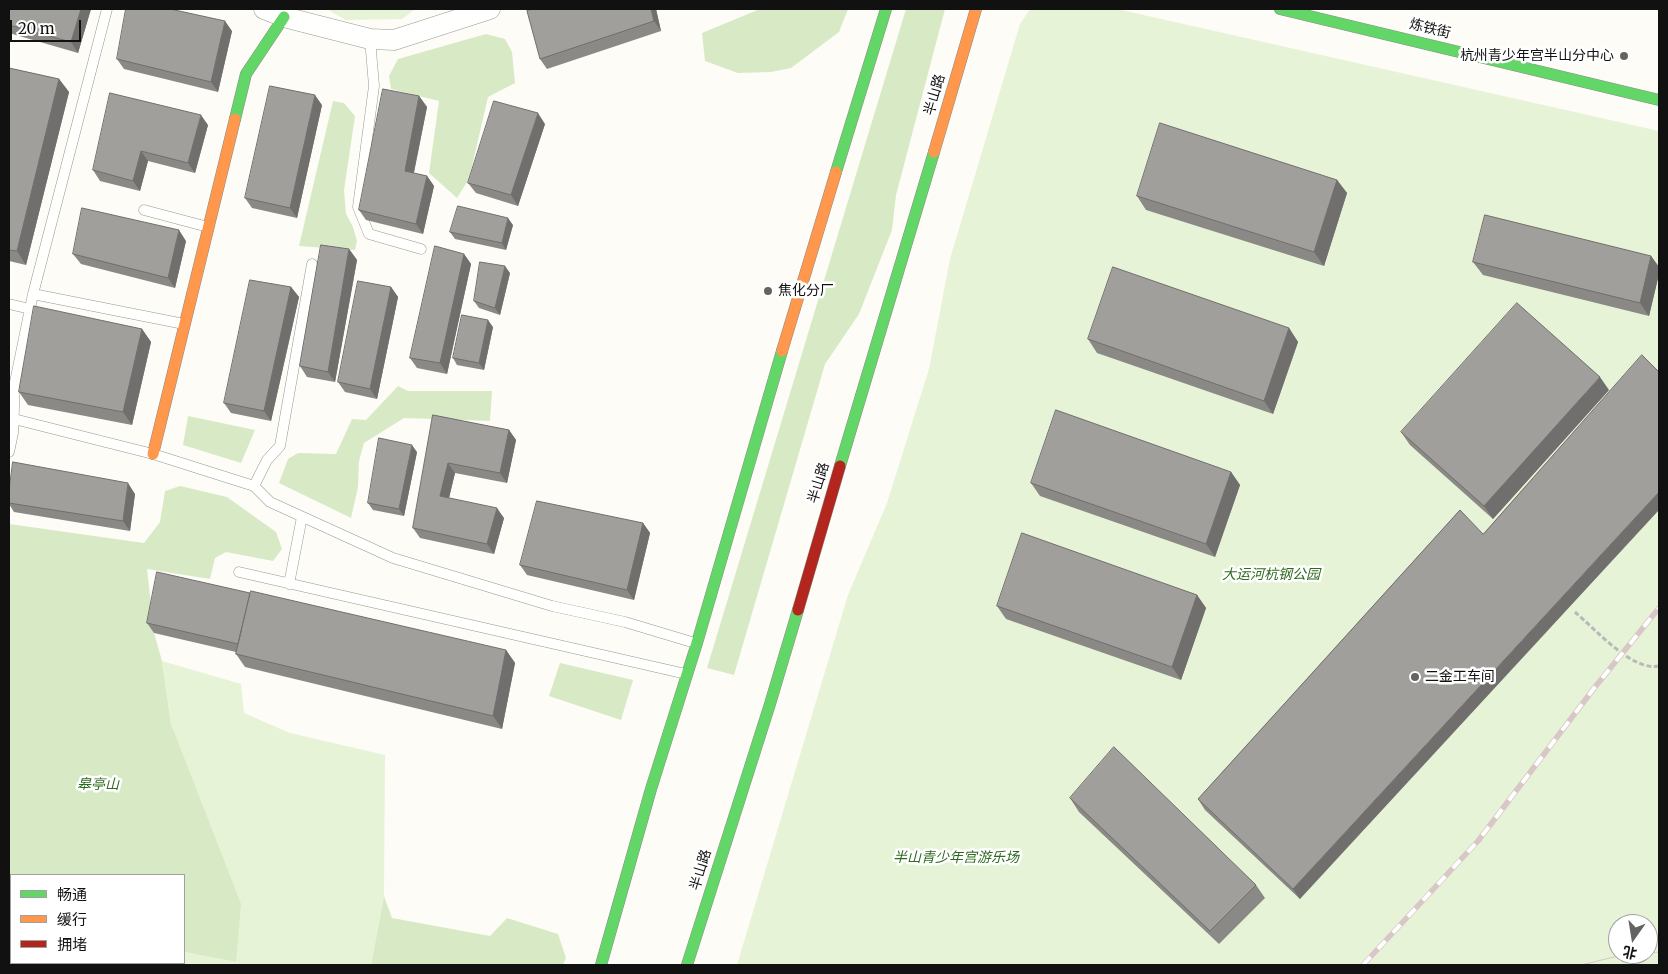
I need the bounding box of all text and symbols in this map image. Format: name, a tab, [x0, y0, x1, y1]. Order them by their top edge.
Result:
scale bar	[12, 10, 84, 42]
street label: 炼铁街	[1408, 16, 1452, 42]
text: 20 m	[18, 19, 55, 38]
place label: 杭州青少年宫半山分中心	[1460, 48, 1614, 64]
marker: 杭州青少年宫半山分中心	[1618, 50, 1630, 62]
street label: 半山路	[921, 72, 949, 118]
place label: 焦化分厂	[778, 283, 834, 299]
marker: 焦化分厂	[762, 285, 774, 297]
street label: 半山路	[805, 460, 833, 506]
park label: 大运河杭钢公园	[1222, 567, 1320, 583]
place label: 二金工车间	[1425, 669, 1495, 685]
marker: 二金工车间	[1409, 671, 1421, 683]
park label: 皋亭山	[77, 777, 119, 793]
street label: 半山路	[687, 847, 715, 893]
park label: 半山青少年宫游乐场	[893, 850, 1019, 866]
legend	[10, 874, 185, 964]
text: 畅通	[57, 885, 87, 904]
text: 缓行	[57, 910, 87, 929]
north arrow	[1608, 914, 1658, 964]
text: 拥堵	[57, 935, 87, 954]
text: 北	[1621, 942, 1639, 963]

